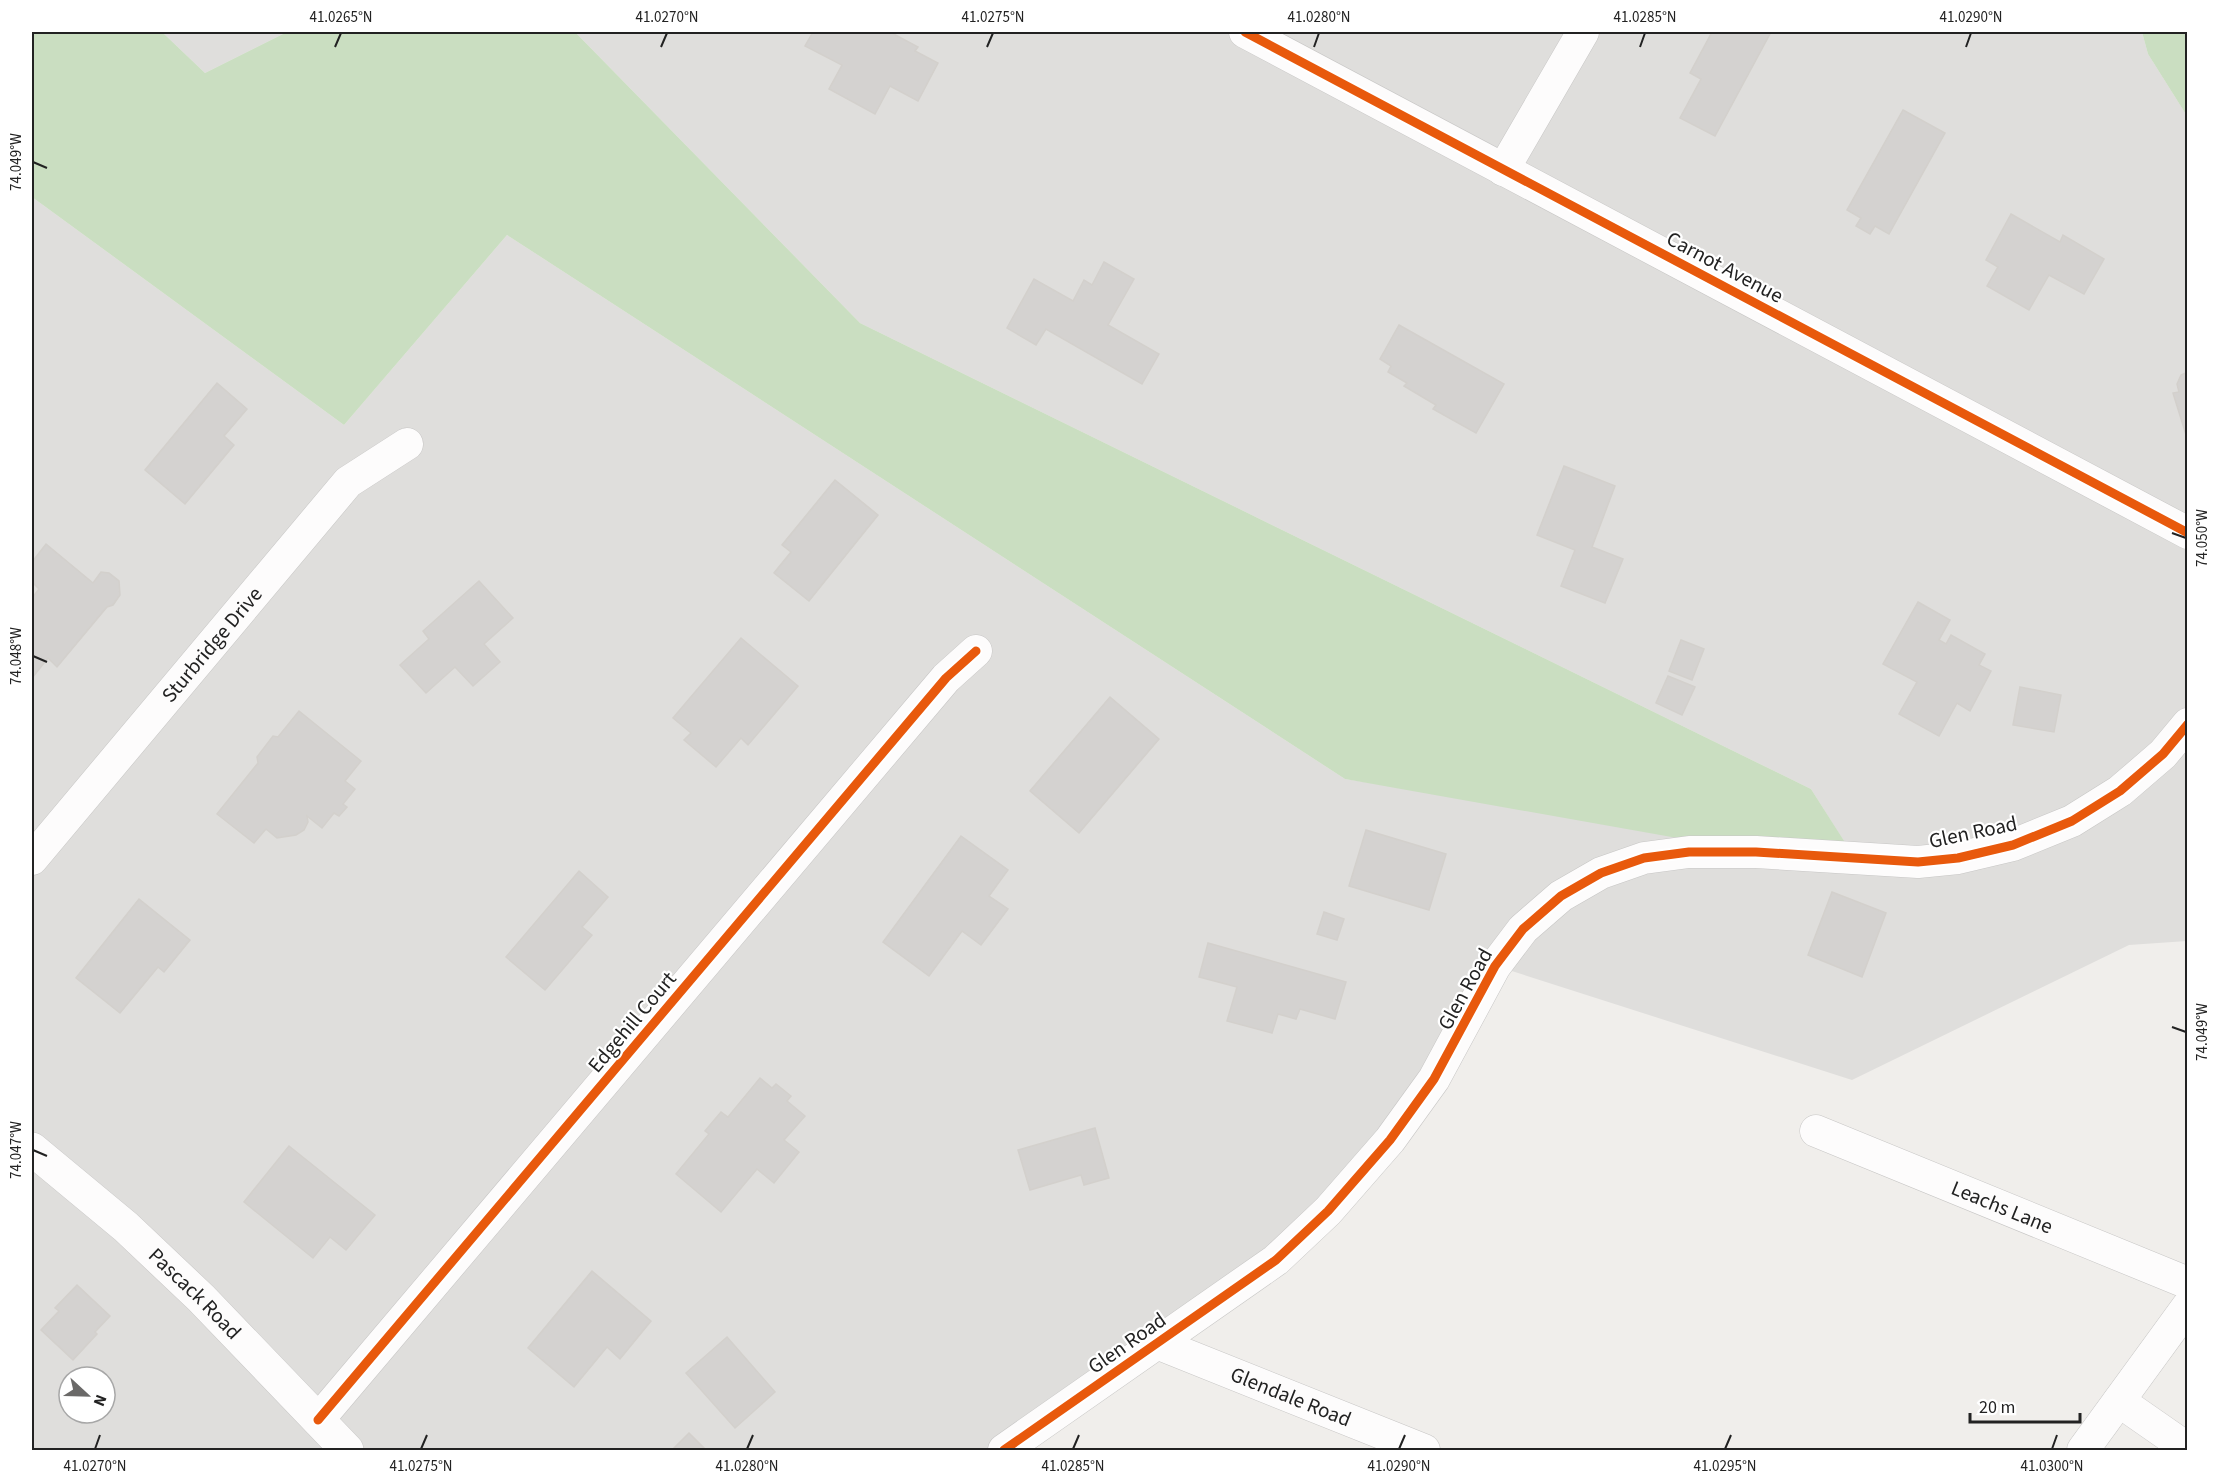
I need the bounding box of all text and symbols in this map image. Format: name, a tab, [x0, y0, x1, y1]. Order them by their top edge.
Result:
text: 41.0265°N	[309, 7, 373, 28]
text: 41.0270°N	[635, 7, 699, 28]
text: 41.0275°N	[961, 7, 1025, 28]
text: 41.0280°N	[1287, 7, 1351, 28]
text: 41.0285°N	[1613, 7, 1677, 28]
text: 41.0290°N	[1939, 7, 2003, 28]
text: 74.049°W	[6, 133, 27, 191]
street label: Carnot Avenue	[1661, 224, 1789, 310]
text: 74.050°W	[2192, 509, 2213, 567]
street label: Sturbridge Drive	[155, 580, 269, 709]
text: 74.048°W	[6, 627, 27, 685]
street label: Glen Road	[1926, 808, 2020, 856]
street label: Glen Road	[1430, 943, 1500, 1035]
street label: Edgehill Court	[581, 965, 683, 1079]
text: 74.049°W	[2192, 1003, 2213, 1061]
text: 74.047°W	[6, 1121, 27, 1179]
street label: Leachs Lane	[1947, 1173, 2057, 1241]
street label: Pascack Road	[142, 1241, 248, 1346]
street label: Glen Road	[1082, 1305, 1172, 1381]
street label: Glendale Road	[1226, 1359, 1356, 1434]
north arrow	[57, 1365, 117, 1425]
scale bar	[1970, 1386, 2080, 1424]
text: N	[88, 1391, 112, 1409]
text: 20 m	[1979, 1395, 2015, 1420]
text: 41.0270°N	[63, 1456, 127, 1477]
text: 41.0275°N	[389, 1456, 453, 1477]
text: 41.0280°N	[715, 1456, 779, 1477]
text: 41.0285°N	[1041, 1456, 1105, 1477]
text: 41.0290°N	[1367, 1456, 1431, 1477]
text: 41.0295°N	[1693, 1456, 1757, 1477]
text: 41.0300°N	[2020, 1456, 2084, 1477]

